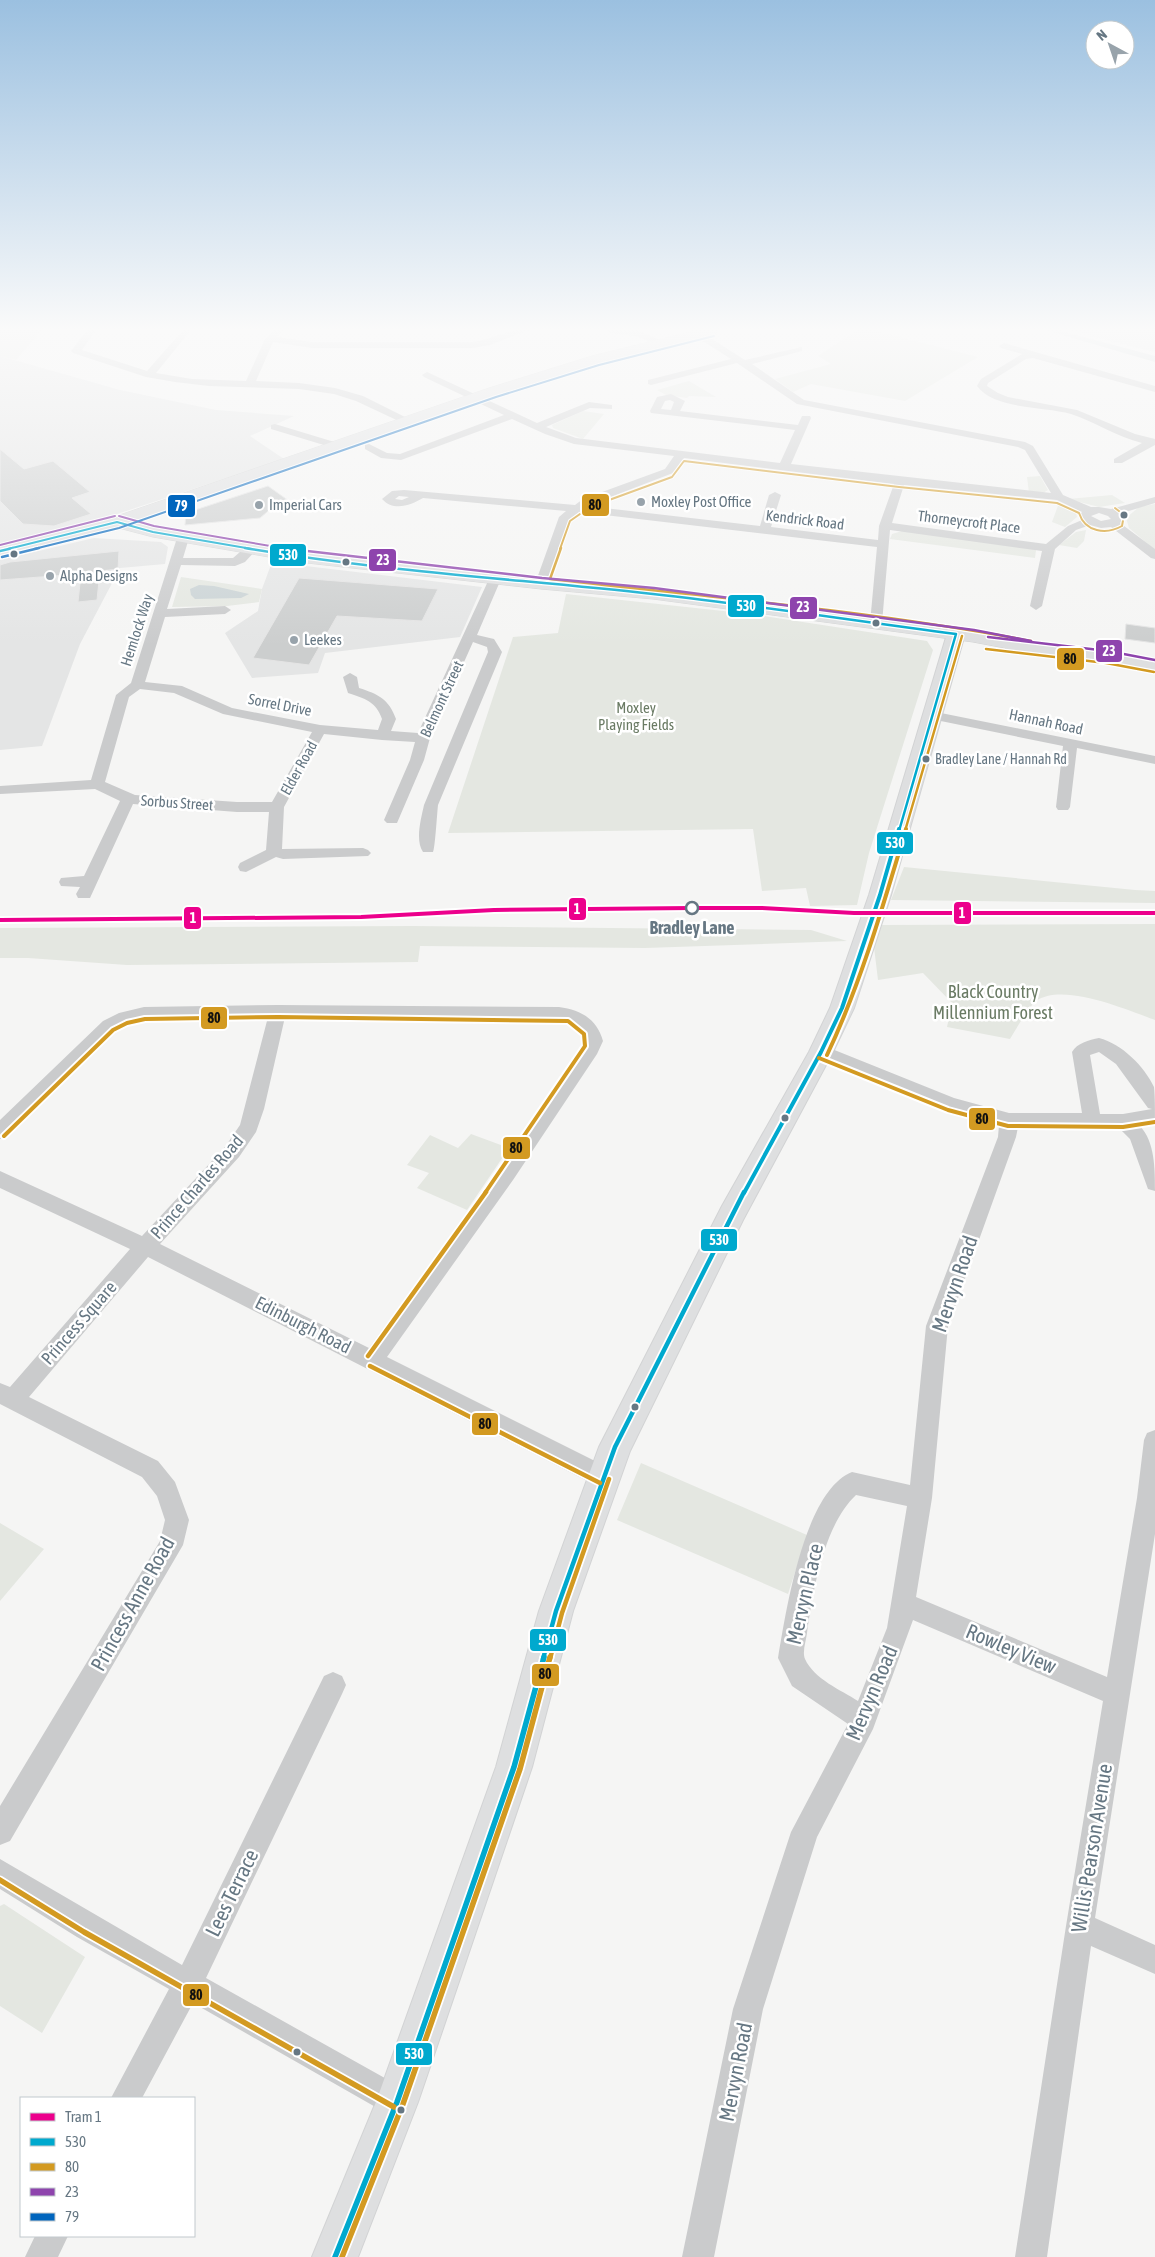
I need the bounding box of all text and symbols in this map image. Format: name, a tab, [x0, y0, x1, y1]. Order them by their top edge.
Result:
north arrow	[1085, 20, 1135, 70]
text: N	[1093, 26, 1110, 44]
line badge: 80	[581, 493, 610, 517]
place label: Moxley Post Office	[651, 493, 752, 510]
line badge: 79	[167, 494, 196, 518]
place label: Imperial Cars	[269, 496, 342, 513]
marker: Moxley Post Office	[635, 496, 647, 508]
text: 80	[588, 497, 602, 513]
text: 79	[174, 498, 188, 514]
marker: Imperial Cars	[253, 499, 265, 511]
street label: Kendrick Road	[765, 506, 845, 533]
street label: Thorneycroft Place	[917, 507, 1021, 536]
unlabelled marker	[1119, 510, 1129, 520]
line badge: 530	[269, 543, 307, 567]
text: 530	[278, 547, 298, 563]
line badge: 23	[368, 548, 397, 572]
unlabelled marker	[9, 549, 19, 559]
text: 23	[376, 552, 390, 568]
unlabelled marker	[341, 557, 351, 567]
place label: Alpha Designs	[60, 567, 138, 584]
marker: Alpha Designs	[44, 570, 56, 582]
street label: Hemlock Way	[117, 592, 156, 668]
line badge: 530	[727, 594, 765, 618]
line badge: 23	[789, 596, 818, 620]
text: 530	[736, 598, 756, 614]
text: 23	[796, 599, 810, 615]
unlabelled marker	[871, 618, 881, 628]
place label: Leekes	[304, 631, 342, 648]
marker: Leekes	[288, 634, 300, 646]
line badge: 23	[1095, 639, 1123, 663]
text: 23	[1102, 643, 1116, 659]
line badge: 80	[1056, 647, 1085, 671]
text: 80	[1063, 651, 1077, 667]
street label: Belmont Street	[416, 658, 467, 740]
street label: Sorrel Drive	[247, 690, 313, 719]
park label: Moxley Playing Fields	[598, 699, 674, 733]
street label: Hannah Road	[1008, 705, 1085, 738]
street label: Elder Road	[277, 738, 320, 798]
place label: Bradley Lane / Hannah Rd	[935, 751, 1067, 767]
marker: Bradley Lane / Hannah Rd	[921, 754, 931, 764]
street label: Sorbus Street	[140, 791, 214, 814]
line badge: 530	[876, 831, 914, 855]
text: 530	[885, 835, 905, 851]
line badge: 1	[568, 897, 587, 921]
text: 1	[574, 901, 581, 917]
marker: Bradley Lane	[685, 901, 699, 915]
line badge: 1	[953, 901, 972, 925]
text: 1	[959, 905, 966, 921]
line badge: 1	[183, 906, 202, 930]
text: 1	[190, 910, 197, 926]
place label: Bradley Lane	[649, 917, 735, 938]
park label: Black Country Millennium Forest	[933, 981, 1053, 1023]
line badge: 80	[200, 1006, 228, 1030]
text: 80	[207, 1010, 221, 1026]
line badge: 80	[968, 1107, 996, 1131]
text: 80	[975, 1111, 989, 1127]
unlabelled marker	[780, 1113, 790, 1123]
street label: Prince Charles Road	[146, 1130, 247, 1243]
line badge: 80	[502, 1136, 531, 1160]
text: 80	[509, 1140, 523, 1156]
line badge: 530	[700, 1228, 738, 1252]
text: 530	[709, 1232, 729, 1248]
street label: Mervyn Road	[926, 1232, 982, 1335]
street label: Princess Square	[37, 1277, 121, 1369]
street label: Edinburgh Road	[252, 1292, 354, 1358]
unlabelled marker	[630, 1402, 640, 1412]
line badge: 80	[471, 1412, 499, 1436]
text: 80	[478, 1416, 492, 1432]
street label: Princess Anne Road	[85, 1532, 179, 1675]
street label: Mervyn Place	[781, 1541, 827, 1647]
street label: Rowley View	[963, 1618, 1061, 1678]
line badge: 530	[529, 1628, 567, 1652]
text: 530	[538, 1632, 558, 1648]
street label: Mervyn Road	[840, 1642, 902, 1743]
line badge: 80	[531, 1663, 560, 1687]
text: 80	[538, 1666, 552, 1682]
street label: Willis Pearson Avenue	[1066, 1762, 1116, 1934]
street label: Lees Terrace	[200, 1845, 262, 1940]
line badge: 80	[182, 1983, 210, 2007]
text: 80	[189, 1987, 203, 2003]
street label: Mervyn Road	[714, 2020, 756, 2123]
line badge: 530	[395, 2042, 433, 2066]
text: 530	[404, 2046, 424, 2062]
unlabelled marker	[292, 2047, 302, 2057]
legend	[20, 2097, 195, 2237]
unlabelled marker	[396, 2105, 406, 2115]
text: Tram 1	[65, 2108, 102, 2125]
text: 530	[65, 2133, 86, 2150]
text: 80	[65, 2158, 79, 2175]
text: 23	[65, 2183, 79, 2200]
text: 79	[65, 2208, 79, 2225]

